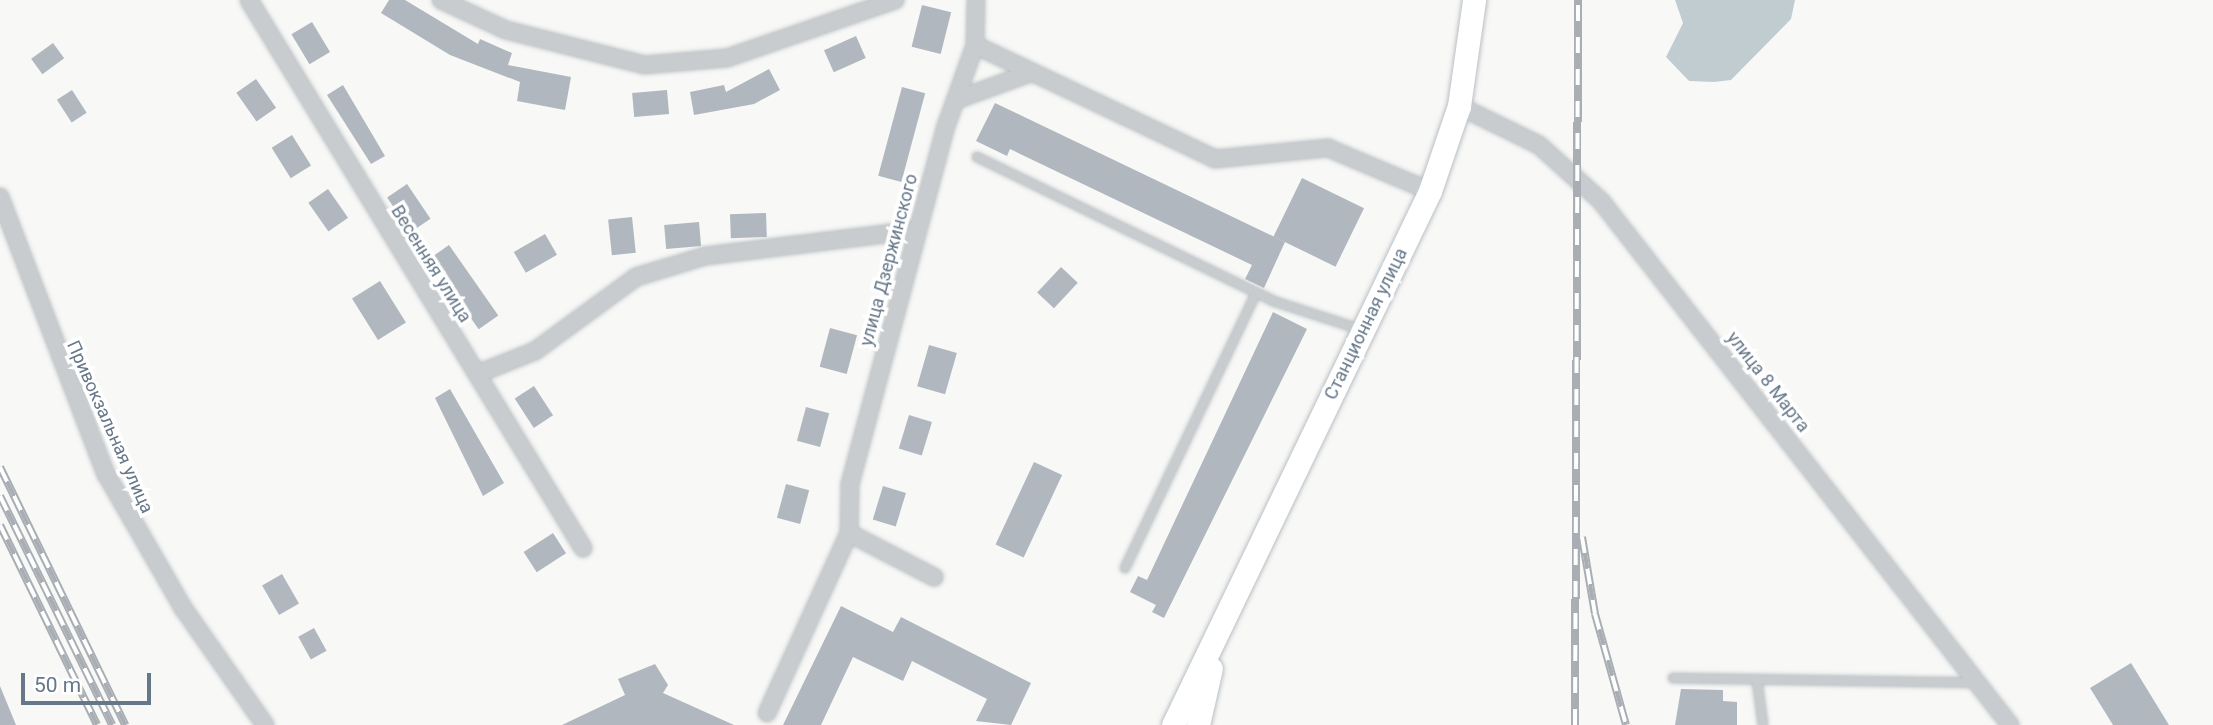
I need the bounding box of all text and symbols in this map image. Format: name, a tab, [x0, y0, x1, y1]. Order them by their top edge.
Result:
street label: улица Дзержинского	[856, 171, 922, 349]
street label: Весенняя улица	[386, 201, 476, 327]
street label: Станционная улица	[1320, 245, 1412, 403]
street label: улица 8 Марта	[1722, 327, 1814, 437]
street label: Привокзальная улица	[62, 337, 158, 517]
scale bar	[24, 658, 154, 702]
text: 50 m	[34, 673, 81, 697]

